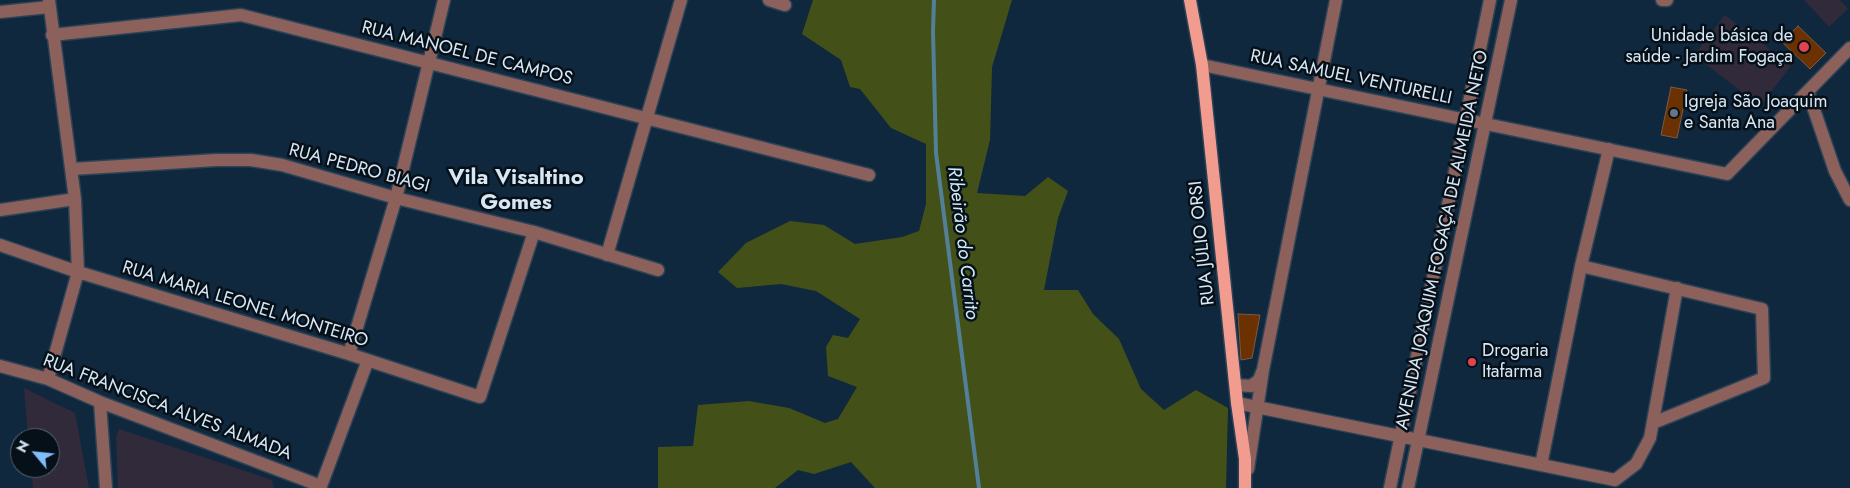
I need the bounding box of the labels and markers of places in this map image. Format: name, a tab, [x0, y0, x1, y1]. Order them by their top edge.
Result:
place label: Unidade básica de saúde - Jardim Fogaça	[1626, 26, 1793, 68]
marker: Unidade básica de saúde - Jardim Fogaça	[1797, 40, 1811, 54]
place label: Igreja São Joaquim e Santa Ana	[1684, 92, 1827, 134]
marker: Igreja São Joaquim e Santa Ana	[1668, 107, 1680, 119]
place label: Drogaria Itafarma	[1482, 341, 1548, 384]
marker: Drogaria Itafarma	[1466, 356, 1478, 368]

